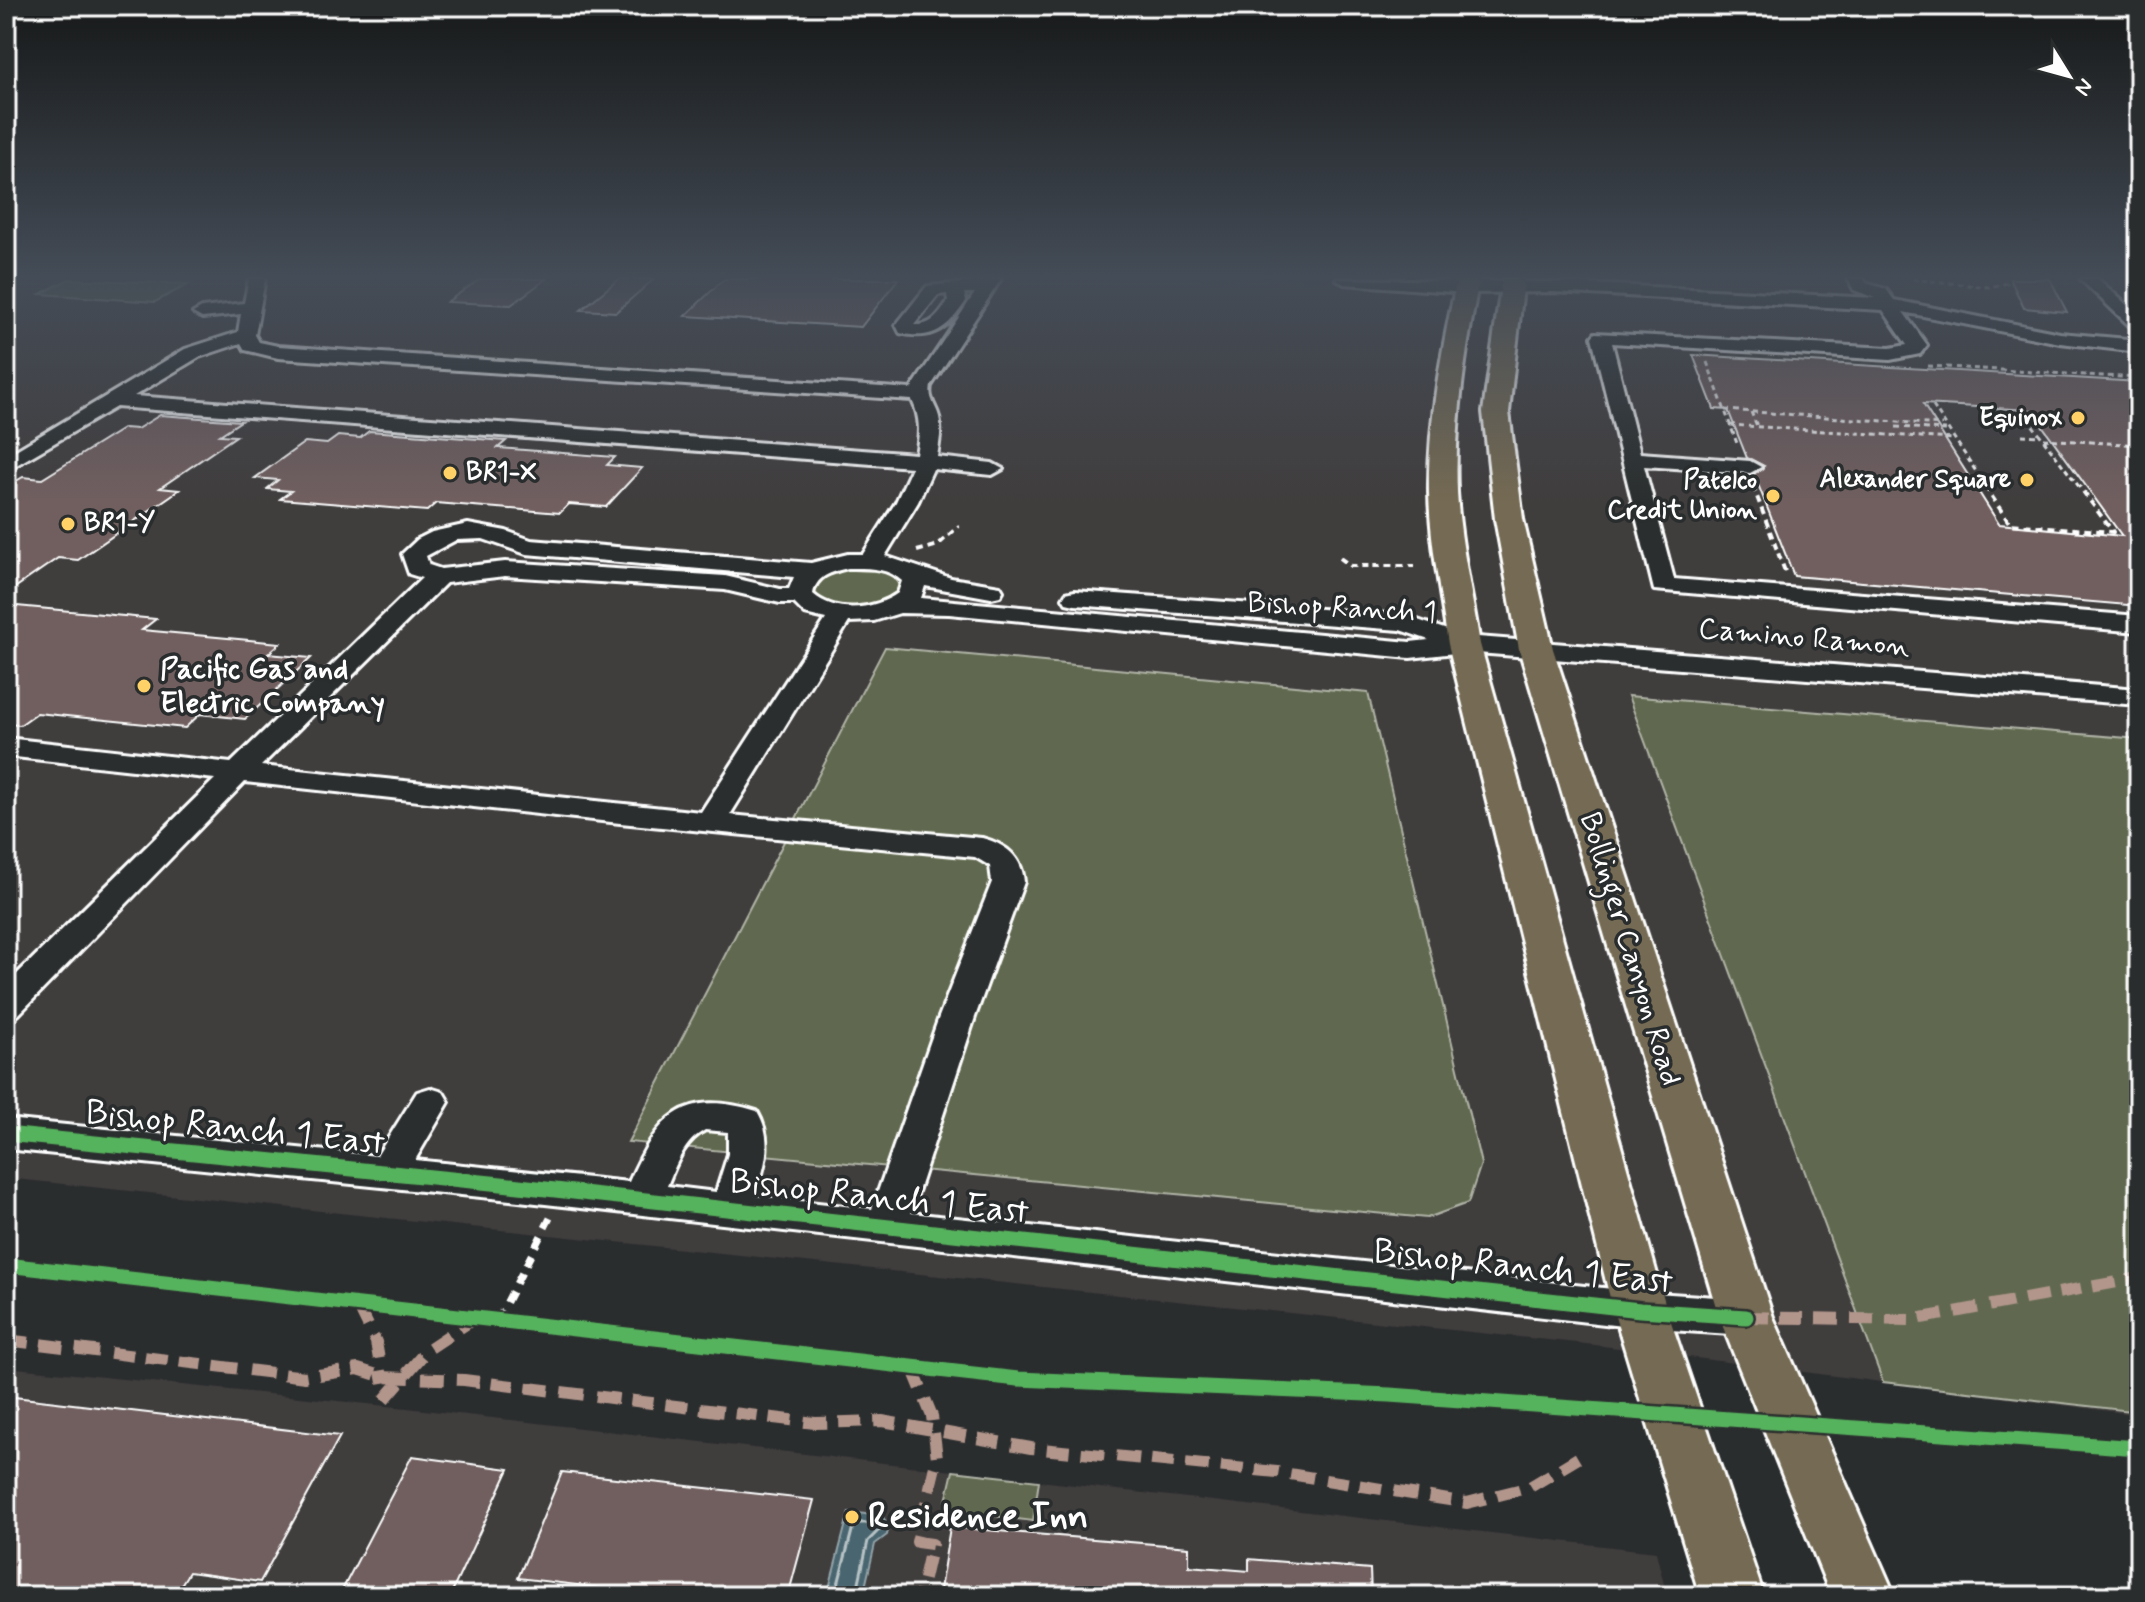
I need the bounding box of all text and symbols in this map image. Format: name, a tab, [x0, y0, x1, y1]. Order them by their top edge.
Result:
north arrow	[2029, 36, 2109, 116]
text: N	[2068, 73, 2099, 101]
place label: Equinox	[1979, 401, 2063, 435]
marker: Equinox	[2069, 409, 2087, 427]
place label: BR1-X	[466, 456, 537, 490]
place label: Alexander Square	[1820, 463, 2011, 497]
marker: BR1-X	[441, 464, 459, 482]
place label: Patelco Credit Union	[1607, 464, 1758, 528]
marker: Alexander Square	[2018, 471, 2036, 489]
marker: Patelco Credit Union	[1764, 487, 1782, 505]
place label: BR1-Y	[84, 507, 155, 541]
marker: BR1-Y	[59, 515, 77, 533]
street label: Bishop Ranch 1	[1246, 584, 1438, 632]
street label: Camino Ramon	[1697, 609, 1912, 667]
place label: Pacific Gas and Electric Company	[160, 650, 385, 723]
marker: Pacific Gas and Electric Company	[135, 677, 153, 695]
street label: Bollinger Canyon Road	[1567, 808, 1690, 1091]
street label: Bishop Ranch 1 East	[83, 1090, 387, 1168]
street label: Bishop Ranch 1 East	[727, 1159, 1031, 1237]
street label: Bishop Ranch 1 East	[1371, 1229, 1675, 1307]
place label: Residence Inn	[868, 1494, 1088, 1541]
marker: Residence Inn	[843, 1508, 861, 1526]

